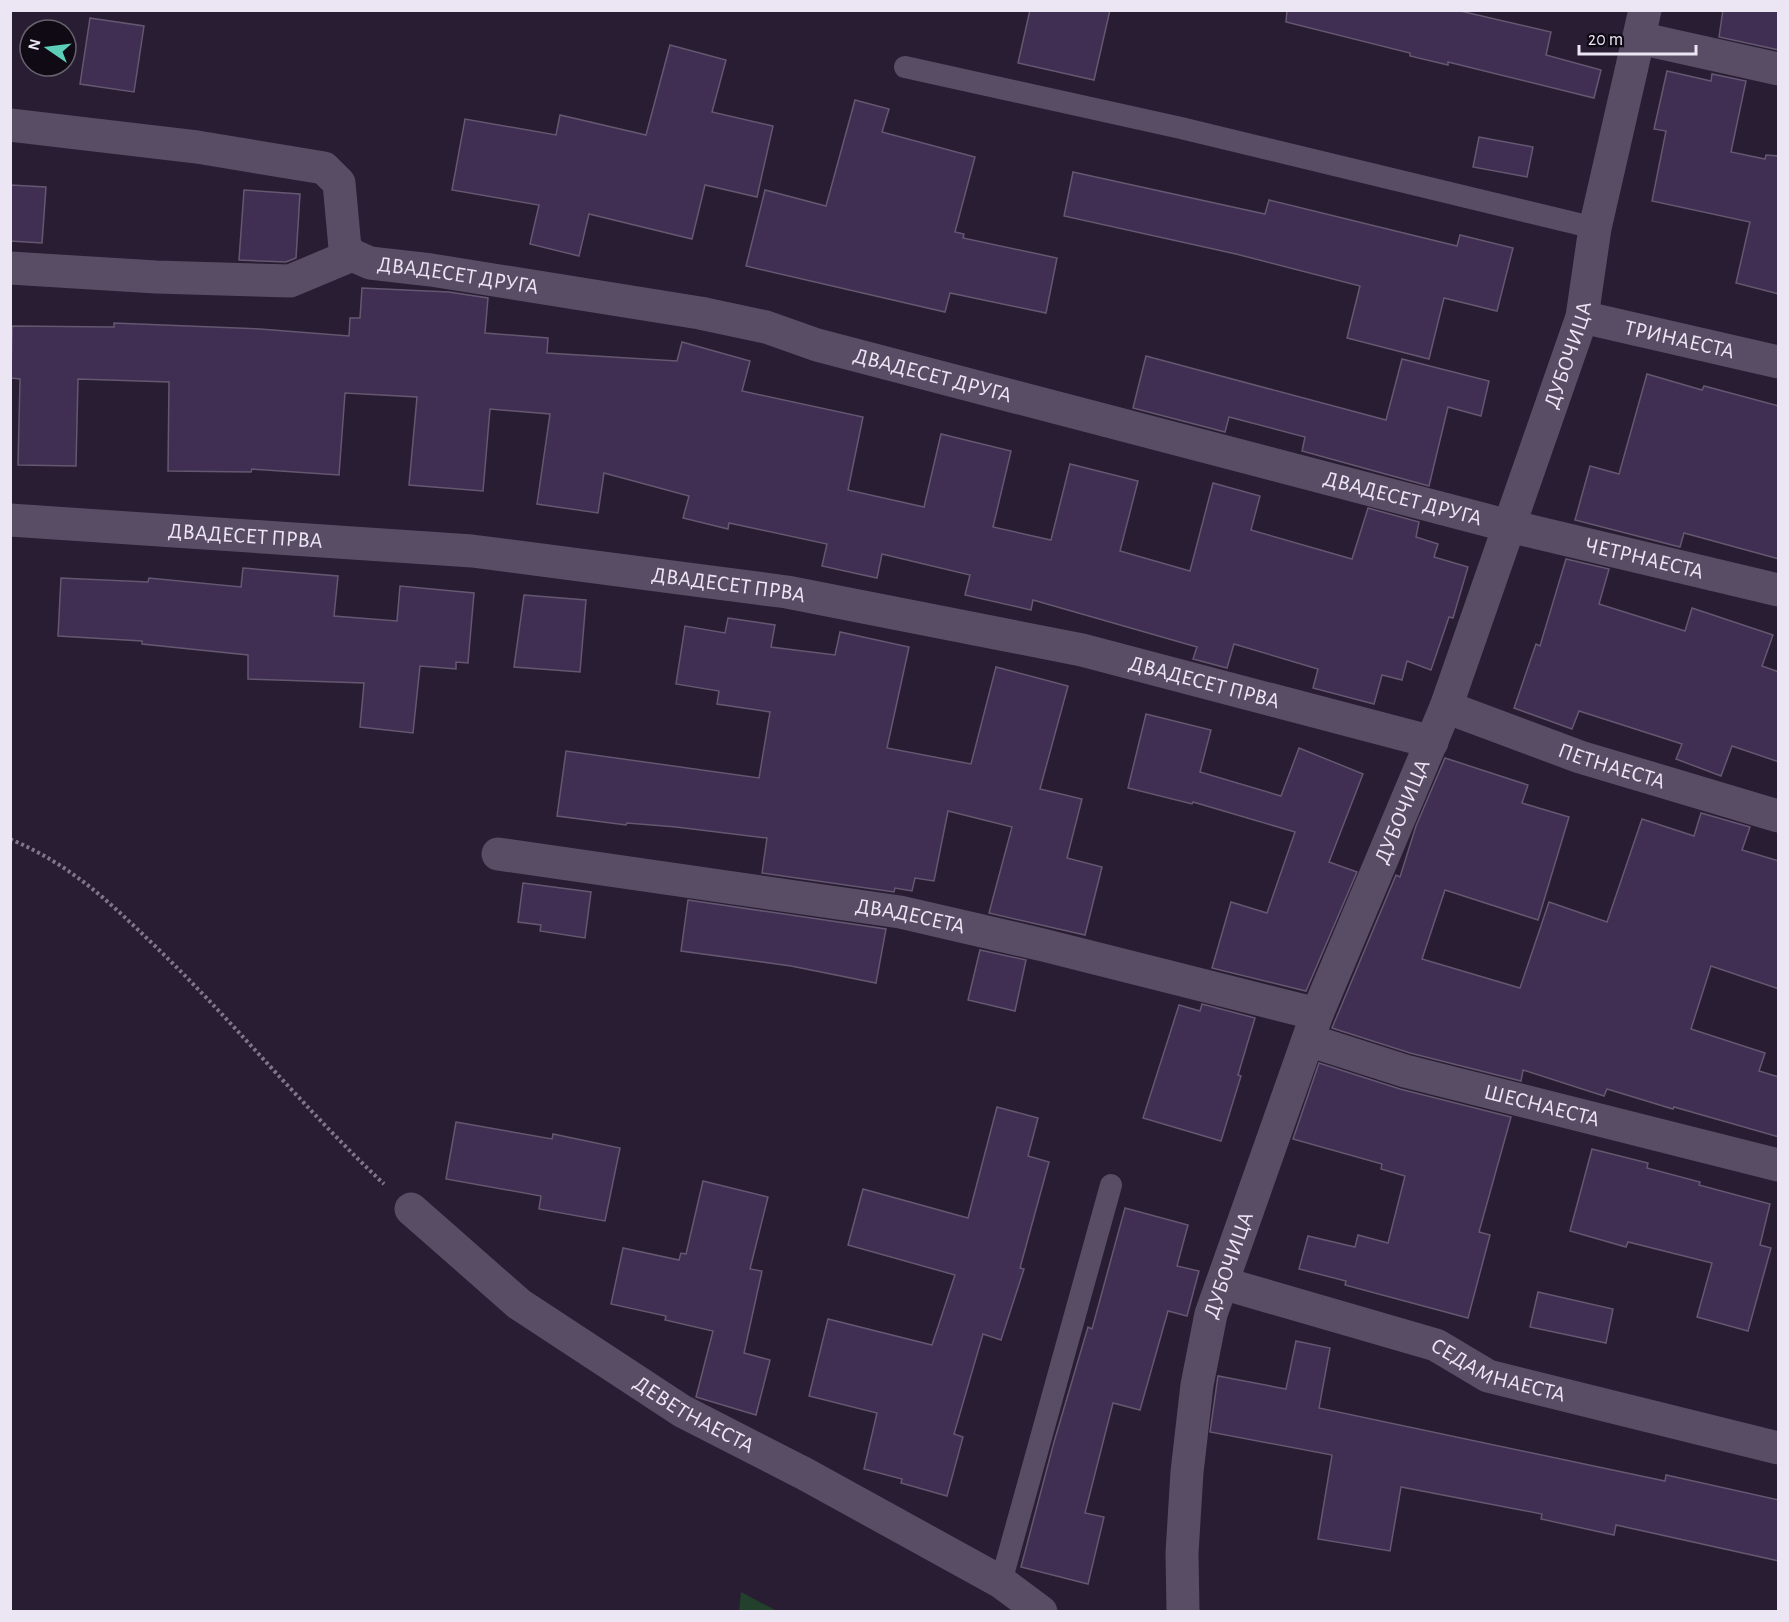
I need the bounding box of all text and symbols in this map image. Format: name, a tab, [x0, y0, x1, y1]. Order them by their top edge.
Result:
north arrow	[18, 18, 78, 78]
scale bar	[1579, 18, 1696, 56]
text: 20 m	[1588, 31, 1623, 49]
text: N	[25, 37, 44, 52]
street label: ДВАДЕСЕТ ДРУГА	[376, 253, 540, 298]
street label: ДУБОЧИЦА	[1540, 300, 1595, 411]
street label: ТРИНАЕСТА	[1622, 316, 1737, 363]
street label: ДВАДЕСЕТ ДРУГА	[851, 344, 1014, 406]
street label: ДВАДЕСЕТ ДРУГА	[1321, 467, 1484, 529]
street label: ДВАДЕСЕТ ПРВА	[167, 520, 324, 552]
street label: ЧЕТРНАЕСТА	[1583, 534, 1706, 583]
street label: ДВАДЕСЕТ ПРВА	[651, 564, 808, 606]
street label: ДВАДЕСЕТ ПРВА	[1127, 652, 1282, 713]
street label: ПЕТНАЕСТА	[1555, 739, 1668, 793]
street label: ДУБОЧИЦА	[1370, 756, 1434, 867]
street label: ДВАДЕСЕТА	[854, 895, 967, 938]
street label: ШЕСНАЕСТА	[1482, 1080, 1602, 1131]
street label: ДУБОЧИЦА	[1199, 1209, 1257, 1321]
street label: СЕДАМНАЕСТА	[1427, 1334, 1568, 1406]
street label: ДЕВЕТНАЕСТА	[630, 1372, 758, 1457]

